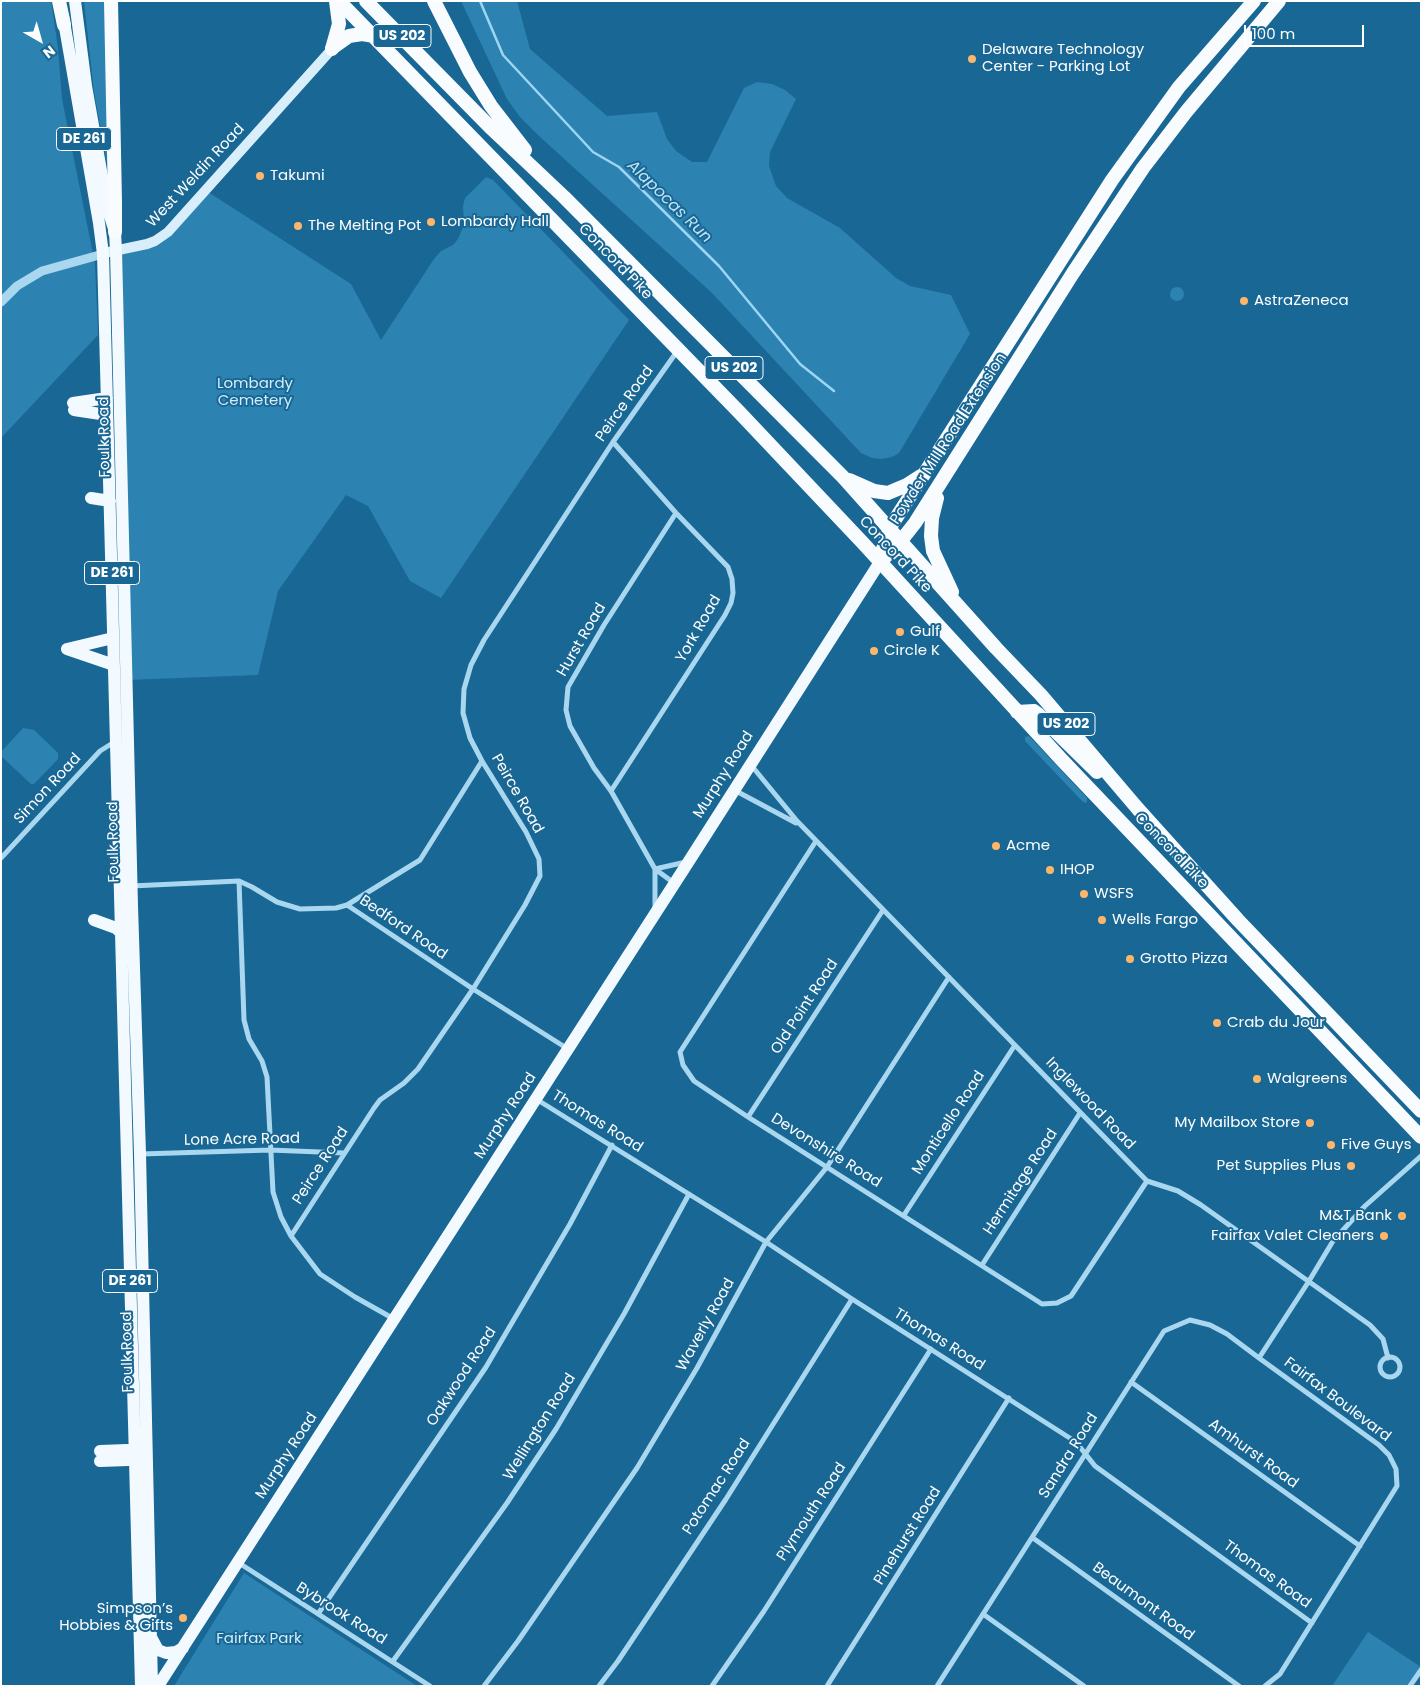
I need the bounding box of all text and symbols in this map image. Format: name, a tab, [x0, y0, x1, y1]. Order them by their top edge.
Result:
north arrow	[15, 15, 65, 65]
scale bar	[1247, 15, 1367, 47]
text: 100 m	[1252, 23, 1295, 44]
road number: US 202	[373, 24, 431, 48]
text: N	[39, 41, 60, 63]
place label: Delaware Technology Center - Parking Lot	[982, 41, 1144, 76]
marker: Delaware Technology Center - Parking Lot	[966, 53, 978, 65]
street label: West Weldin Road	[143, 120, 249, 232]
road number: DE 261	[56, 128, 112, 150]
water label: Alapocas Run	[623, 157, 715, 247]
place label: Takumi	[270, 167, 325, 185]
marker: Takumi	[254, 170, 266, 182]
place label: Lombardy Hall	[441, 213, 549, 231]
marker: Lombardy Hall	[425, 216, 437, 228]
place label: The Melting Pot	[308, 217, 422, 235]
marker: The Melting Pot	[292, 220, 304, 232]
street label: Concord Pike	[574, 220, 656, 304]
place label: AstraZeneca	[1254, 292, 1349, 310]
marker: AstraZeneca	[1238, 295, 1250, 307]
street label: Powder Mill Road Extension	[887, 350, 1011, 528]
road number: US 202	[705, 356, 763, 379]
street label: Peirce Road	[592, 363, 658, 445]
park label: Lombardy Cemetery	[217, 375, 293, 410]
street label: Foulk Road	[95, 396, 115, 478]
street label: Concord Pike	[855, 513, 935, 597]
road number: DE 261	[84, 562, 140, 584]
street label: York Road	[673, 592, 725, 666]
street label: Hurst Road	[554, 600, 610, 680]
place label: Gulf	[910, 623, 940, 641]
marker: Gulf	[894, 626, 906, 638]
place label: Circle K	[884, 642, 940, 660]
marker: Circle K	[868, 645, 880, 657]
road number: US 202	[1037, 712, 1095, 736]
street label: Murphy Road	[690, 728, 758, 822]
street label: Simon Road	[11, 750, 85, 828]
street label: Peirce Road	[487, 751, 547, 837]
street label: Foulk Road	[104, 801, 124, 883]
street label: Concord Pike	[1130, 809, 1212, 893]
place label: Acme	[1006, 837, 1050, 855]
marker: Acme	[990, 840, 1002, 852]
place label: IHOP	[1060, 861, 1095, 879]
marker: IHOP	[1044, 864, 1056, 876]
place label: WSFS	[1094, 885, 1134, 903]
marker: WSFS	[1078, 888, 1090, 900]
street label: Bedford Road	[356, 892, 450, 964]
place label: Wells Fargo	[1112, 911, 1198, 929]
marker: Wells Fargo	[1096, 914, 1108, 926]
place label: Grotto Pizza	[1140, 950, 1228, 968]
marker: Grotto Pizza	[1124, 953, 1136, 965]
street label: Old Point Road	[768, 956, 842, 1058]
place label: Crab du Jour	[1227, 1014, 1325, 1032]
marker: Crab du Jour	[1211, 1017, 1223, 1029]
street label: Inglewood Road	[1041, 1054, 1139, 1154]
street label: Monticello Road	[909, 1068, 989, 1178]
street label: Murphy Road	[471, 1069, 541, 1163]
place label: Walgreens	[1267, 1070, 1347, 1088]
marker: Walgreens	[1251, 1073, 1263, 1085]
street label: Thomas Road	[548, 1087, 646, 1157]
street label: Devonshire Road	[768, 1110, 884, 1192]
place label: My Mailbox Store	[1175, 1114, 1300, 1132]
marker: My Mailbox Store	[1304, 1117, 1316, 1129]
street label: Peirce Road	[289, 1124, 353, 1208]
street label: Hermitage Road	[980, 1126, 1062, 1238]
street label: Lone Acre Road	[184, 1130, 300, 1150]
place label: Five Guys	[1341, 1136, 1412, 1154]
marker: Five Guys	[1325, 1139, 1337, 1151]
place label: Pet Supplies Plus	[1217, 1157, 1341, 1175]
marker: Pet Supplies Plus	[1345, 1160, 1357, 1172]
place label: M&T Bank	[1319, 1207, 1392, 1225]
marker: M&T Bank	[1396, 1210, 1408, 1222]
place label: Fairfax Valet Cleaners	[1211, 1227, 1374, 1245]
marker: Fairfax Valet Cleaners	[1378, 1230, 1390, 1242]
road number: DE 261	[102, 1270, 158, 1292]
street label: Waverly Road	[673, 1275, 739, 1375]
street label: Thomas Road	[890, 1305, 988, 1375]
street label: Foulk Road	[118, 1311, 138, 1393]
street label: Oakwood Road	[423, 1324, 501, 1430]
street label: Fairfax Boulevard	[1280, 1354, 1394, 1446]
street label: Wellington Road	[500, 1370, 580, 1484]
street label: Murphy Road	[252, 1409, 322, 1503]
street label: Sandra Road	[1036, 1410, 1102, 1502]
street label: Amhurst Road	[1205, 1415, 1301, 1493]
street label: Potomac Road	[679, 1436, 755, 1538]
street label: Plymouth Road	[774, 1459, 850, 1565]
street label: Pinehurst Road	[871, 1484, 945, 1588]
street label: Thomas Road	[1220, 1537, 1314, 1613]
street label: Beaumont Road	[1089, 1559, 1197, 1645]
street label: Bybrook Road	[292, 1579, 390, 1649]
place label: Simpson’s Hobbies & Gifts	[59, 1600, 173, 1635]
marker: Simpson’s Hobbies & Gifts	[177, 1612, 189, 1624]
park label: Fairfax Park	[216, 1630, 302, 1648]

